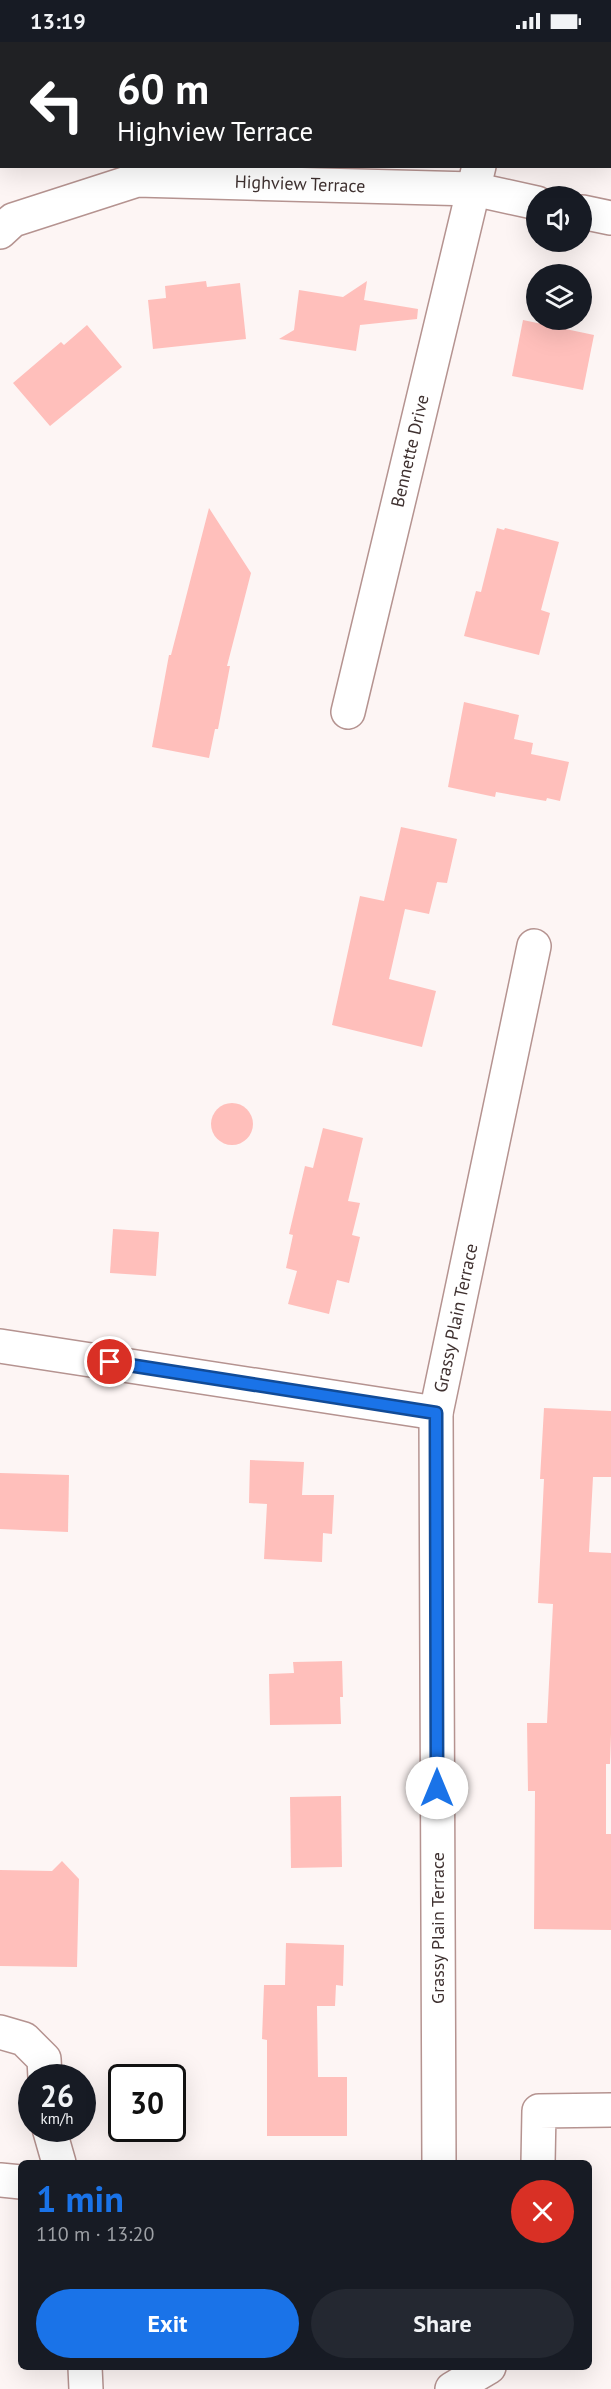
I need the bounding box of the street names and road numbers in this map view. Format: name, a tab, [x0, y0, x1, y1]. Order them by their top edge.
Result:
street label: Highview Terrace	[234, 170, 366, 197]
street label: Bennette Drive	[385, 392, 434, 509]
street label: Grassy Plain Terrace	[428, 1241, 483, 1395]
street label: Grassy Plain Terrace	[426, 1852, 449, 2004]

